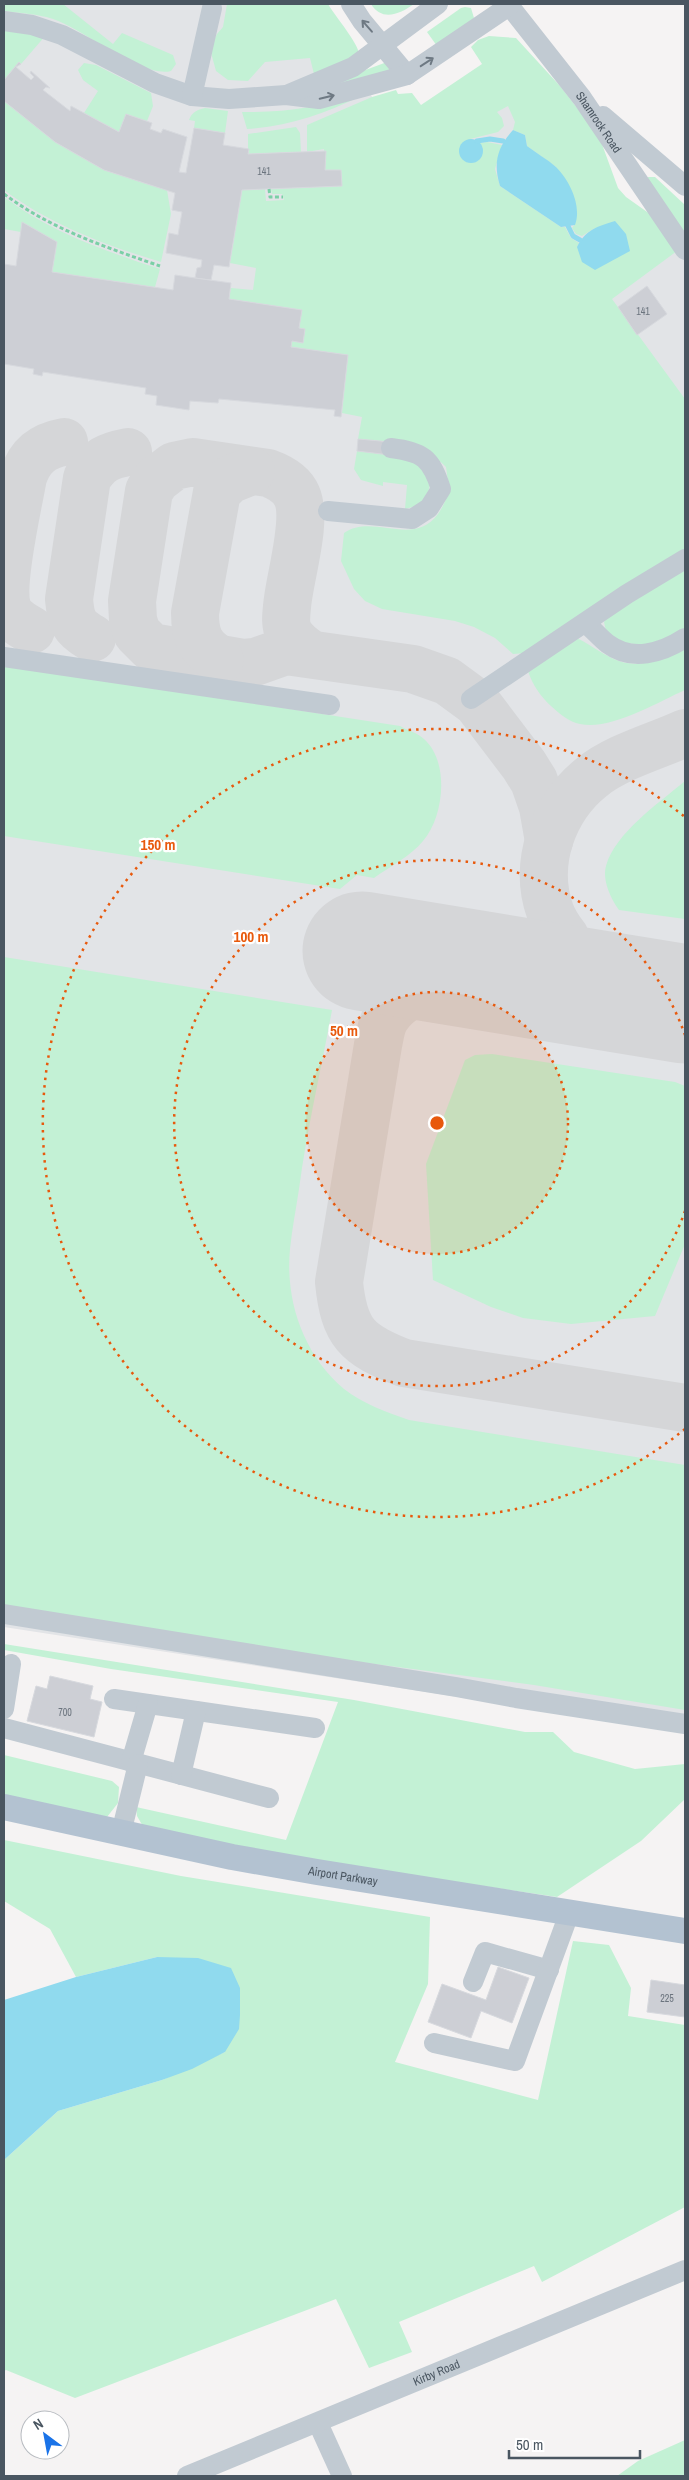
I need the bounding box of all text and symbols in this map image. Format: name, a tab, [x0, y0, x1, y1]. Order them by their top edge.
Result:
one-way arrow	[361, 20, 373, 33]
one-way arrow	[419, 57, 433, 67]
street label: Shamrock Road	[572, 88, 625, 156]
one-way arrow	[318, 92, 334, 101]
house number: 141	[257, 165, 271, 178]
house number: 141	[636, 305, 650, 318]
text: 150 m	[141, 834, 175, 855]
text: 100 m	[234, 926, 268, 947]
text: 50 m	[330, 1020, 358, 1041]
centre of rings	[428, 1114, 446, 1132]
house number: 700	[58, 1706, 72, 1719]
street label: Airport Parkway	[306, 1862, 379, 1890]
house number: 225	[660, 1992, 674, 2005]
street label: Kirby Road	[411, 2356, 462, 2390]
north arrow	[20, 2410, 70, 2460]
text: N	[30, 2414, 46, 2434]
scale bar	[509, 2428, 640, 2460]
text: 50 m	[516, 2434, 543, 2455]

